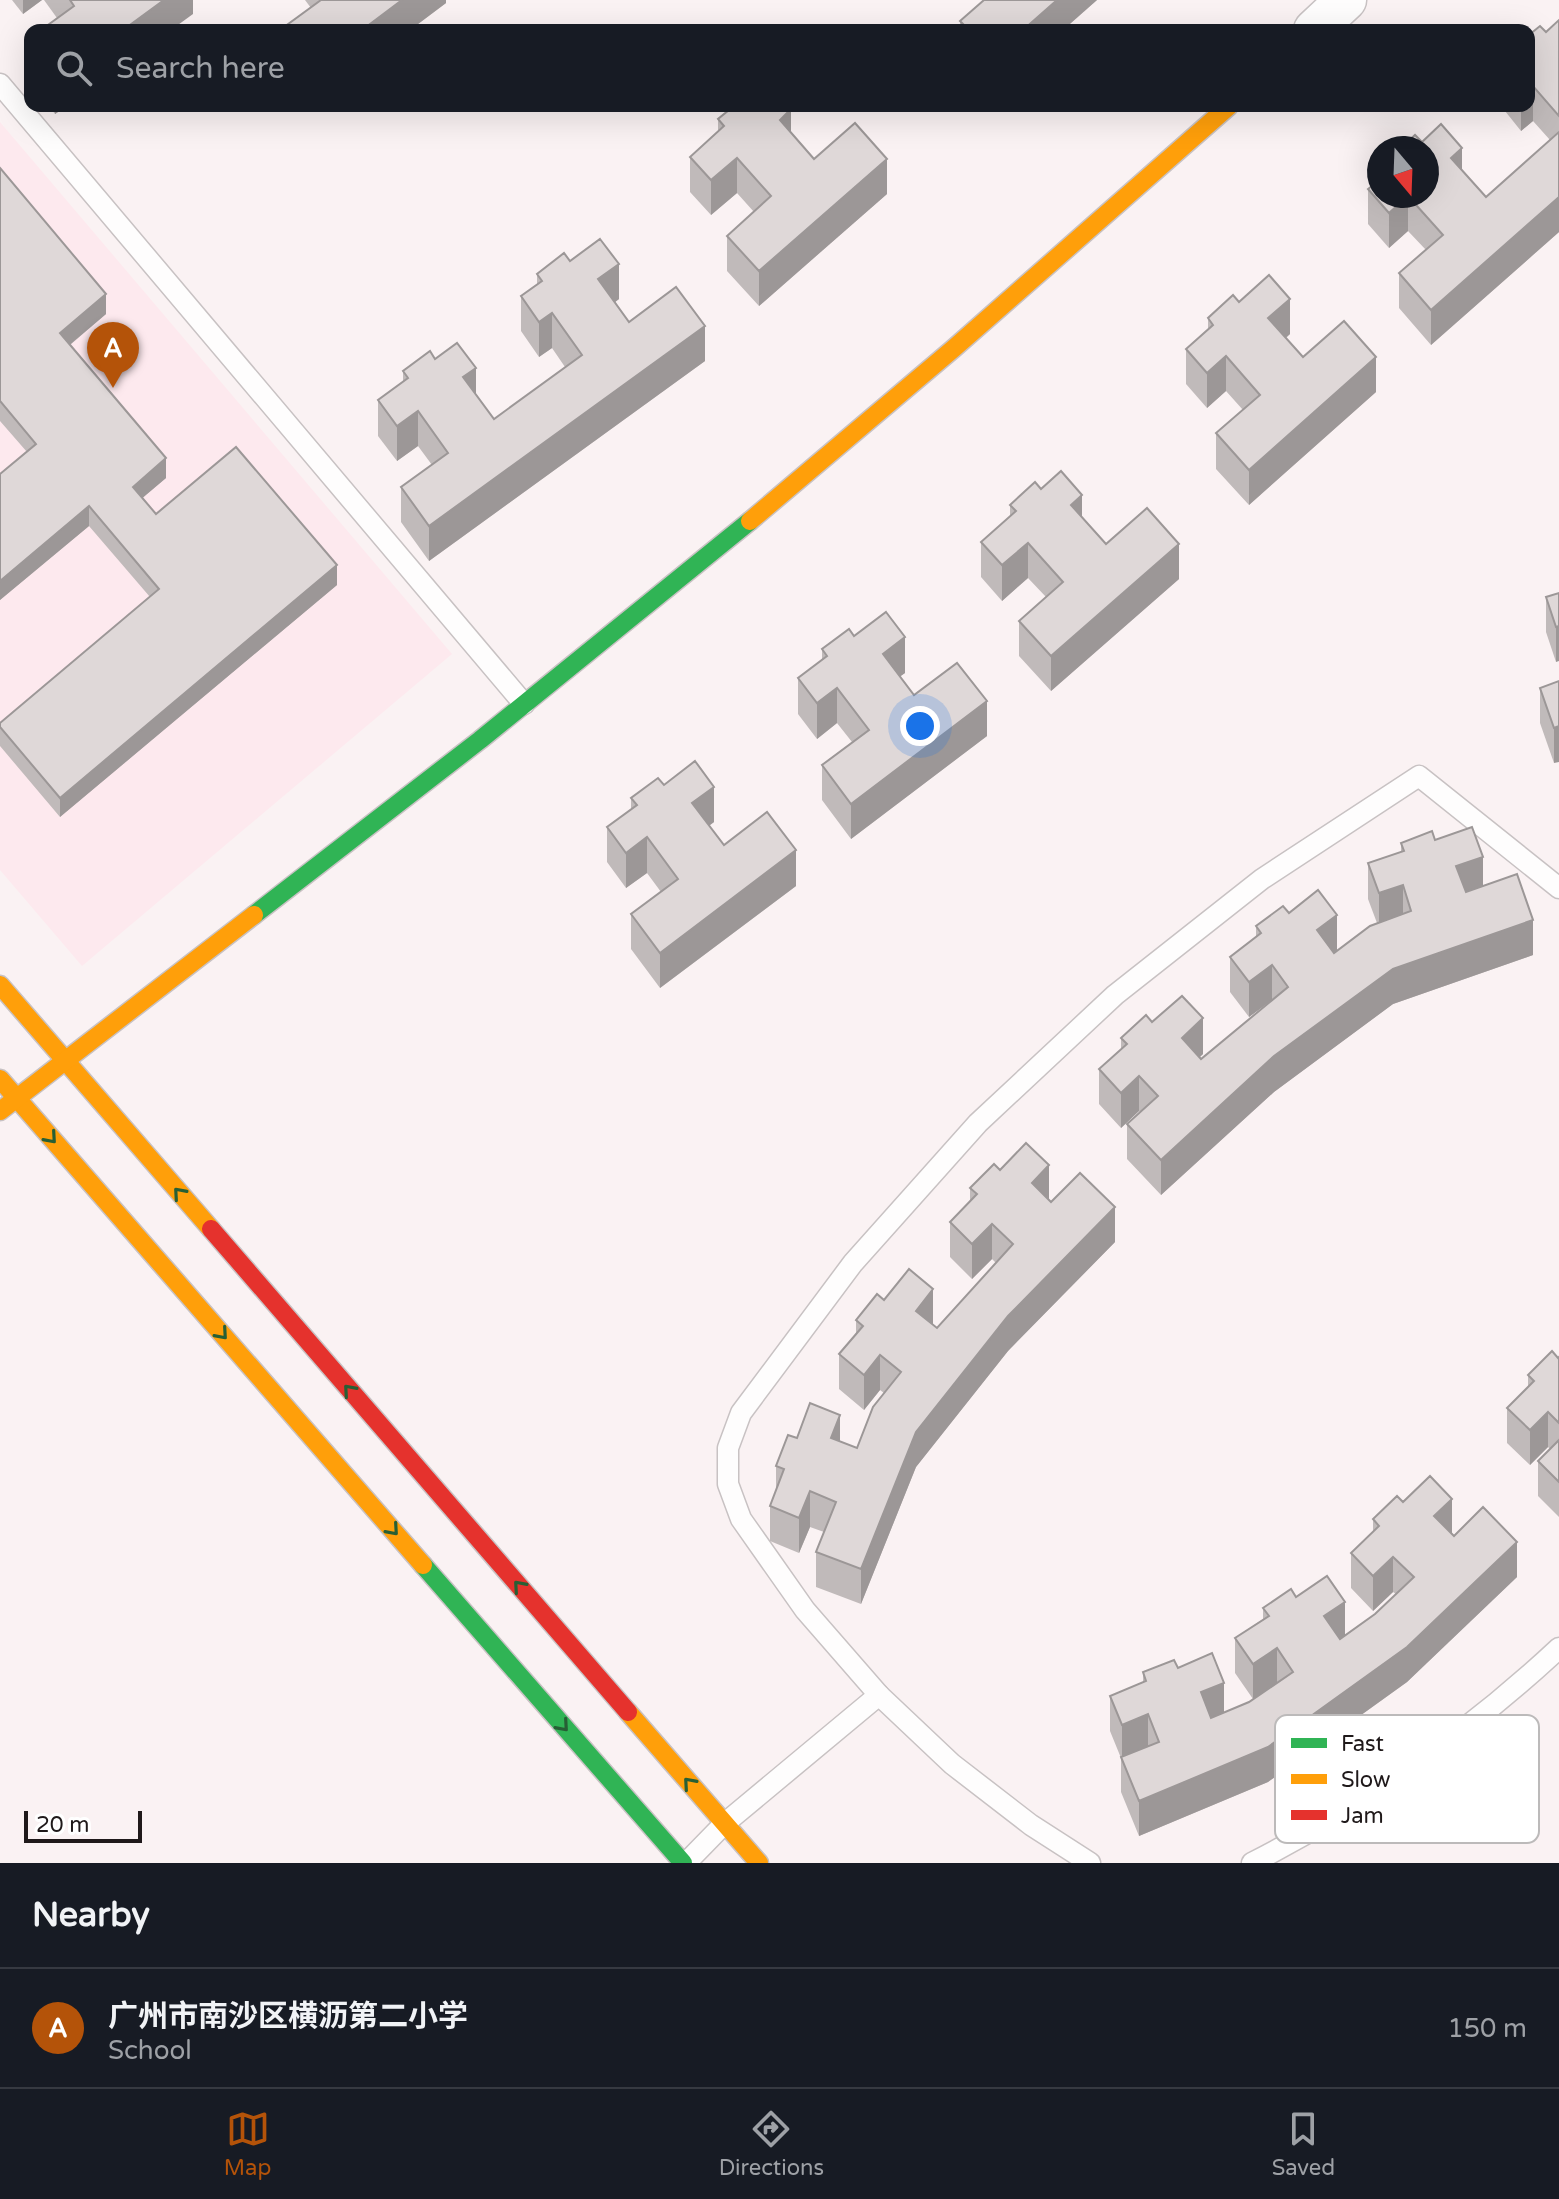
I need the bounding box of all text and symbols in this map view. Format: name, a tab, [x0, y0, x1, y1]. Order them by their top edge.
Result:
search box	[24, 24, 1535, 112]
icon: search	[52, 46, 96, 90]
text: Search here	[116, 50, 285, 87]
north arrow	[1367, 136, 1439, 208]
pin: A	[87, 322, 139, 388]
your location	[900, 706, 940, 746]
one-way arrow	[41, 1128, 56, 1143]
one-way arrow	[174, 1188, 189, 1202]
one-way arrow	[212, 1324, 227, 1339]
one-way arrow	[344, 1384, 359, 1399]
one-way arrow	[383, 1520, 397, 1535]
one-way arrow	[514, 1581, 529, 1596]
legend	[1275, 1715, 1539, 1843]
one-way arrow	[554, 1717, 568, 1731]
text: Fast	[1341, 1731, 1384, 1757]
text: Slow	[1341, 1767, 1391, 1793]
one-way arrow	[684, 1778, 699, 1793]
text: Jam	[1341, 1803, 1384, 1829]
scale bar	[24, 1807, 142, 1843]
text: 20 m	[36, 1812, 90, 1838]
text: Nearby	[32, 1895, 150, 1936]
text: 广州市南沙区横沥第二小学	[108, 1998, 468, 2035]
text: A	[48, 2013, 68, 2044]
text: 150 m	[1447, 2013, 1527, 2044]
text: School	[108, 2035, 192, 2066]
tab: Map	[224, 2107, 271, 2181]
tab: Directions	[719, 2107, 824, 2181]
tab: Saved	[1272, 2107, 1335, 2181]

